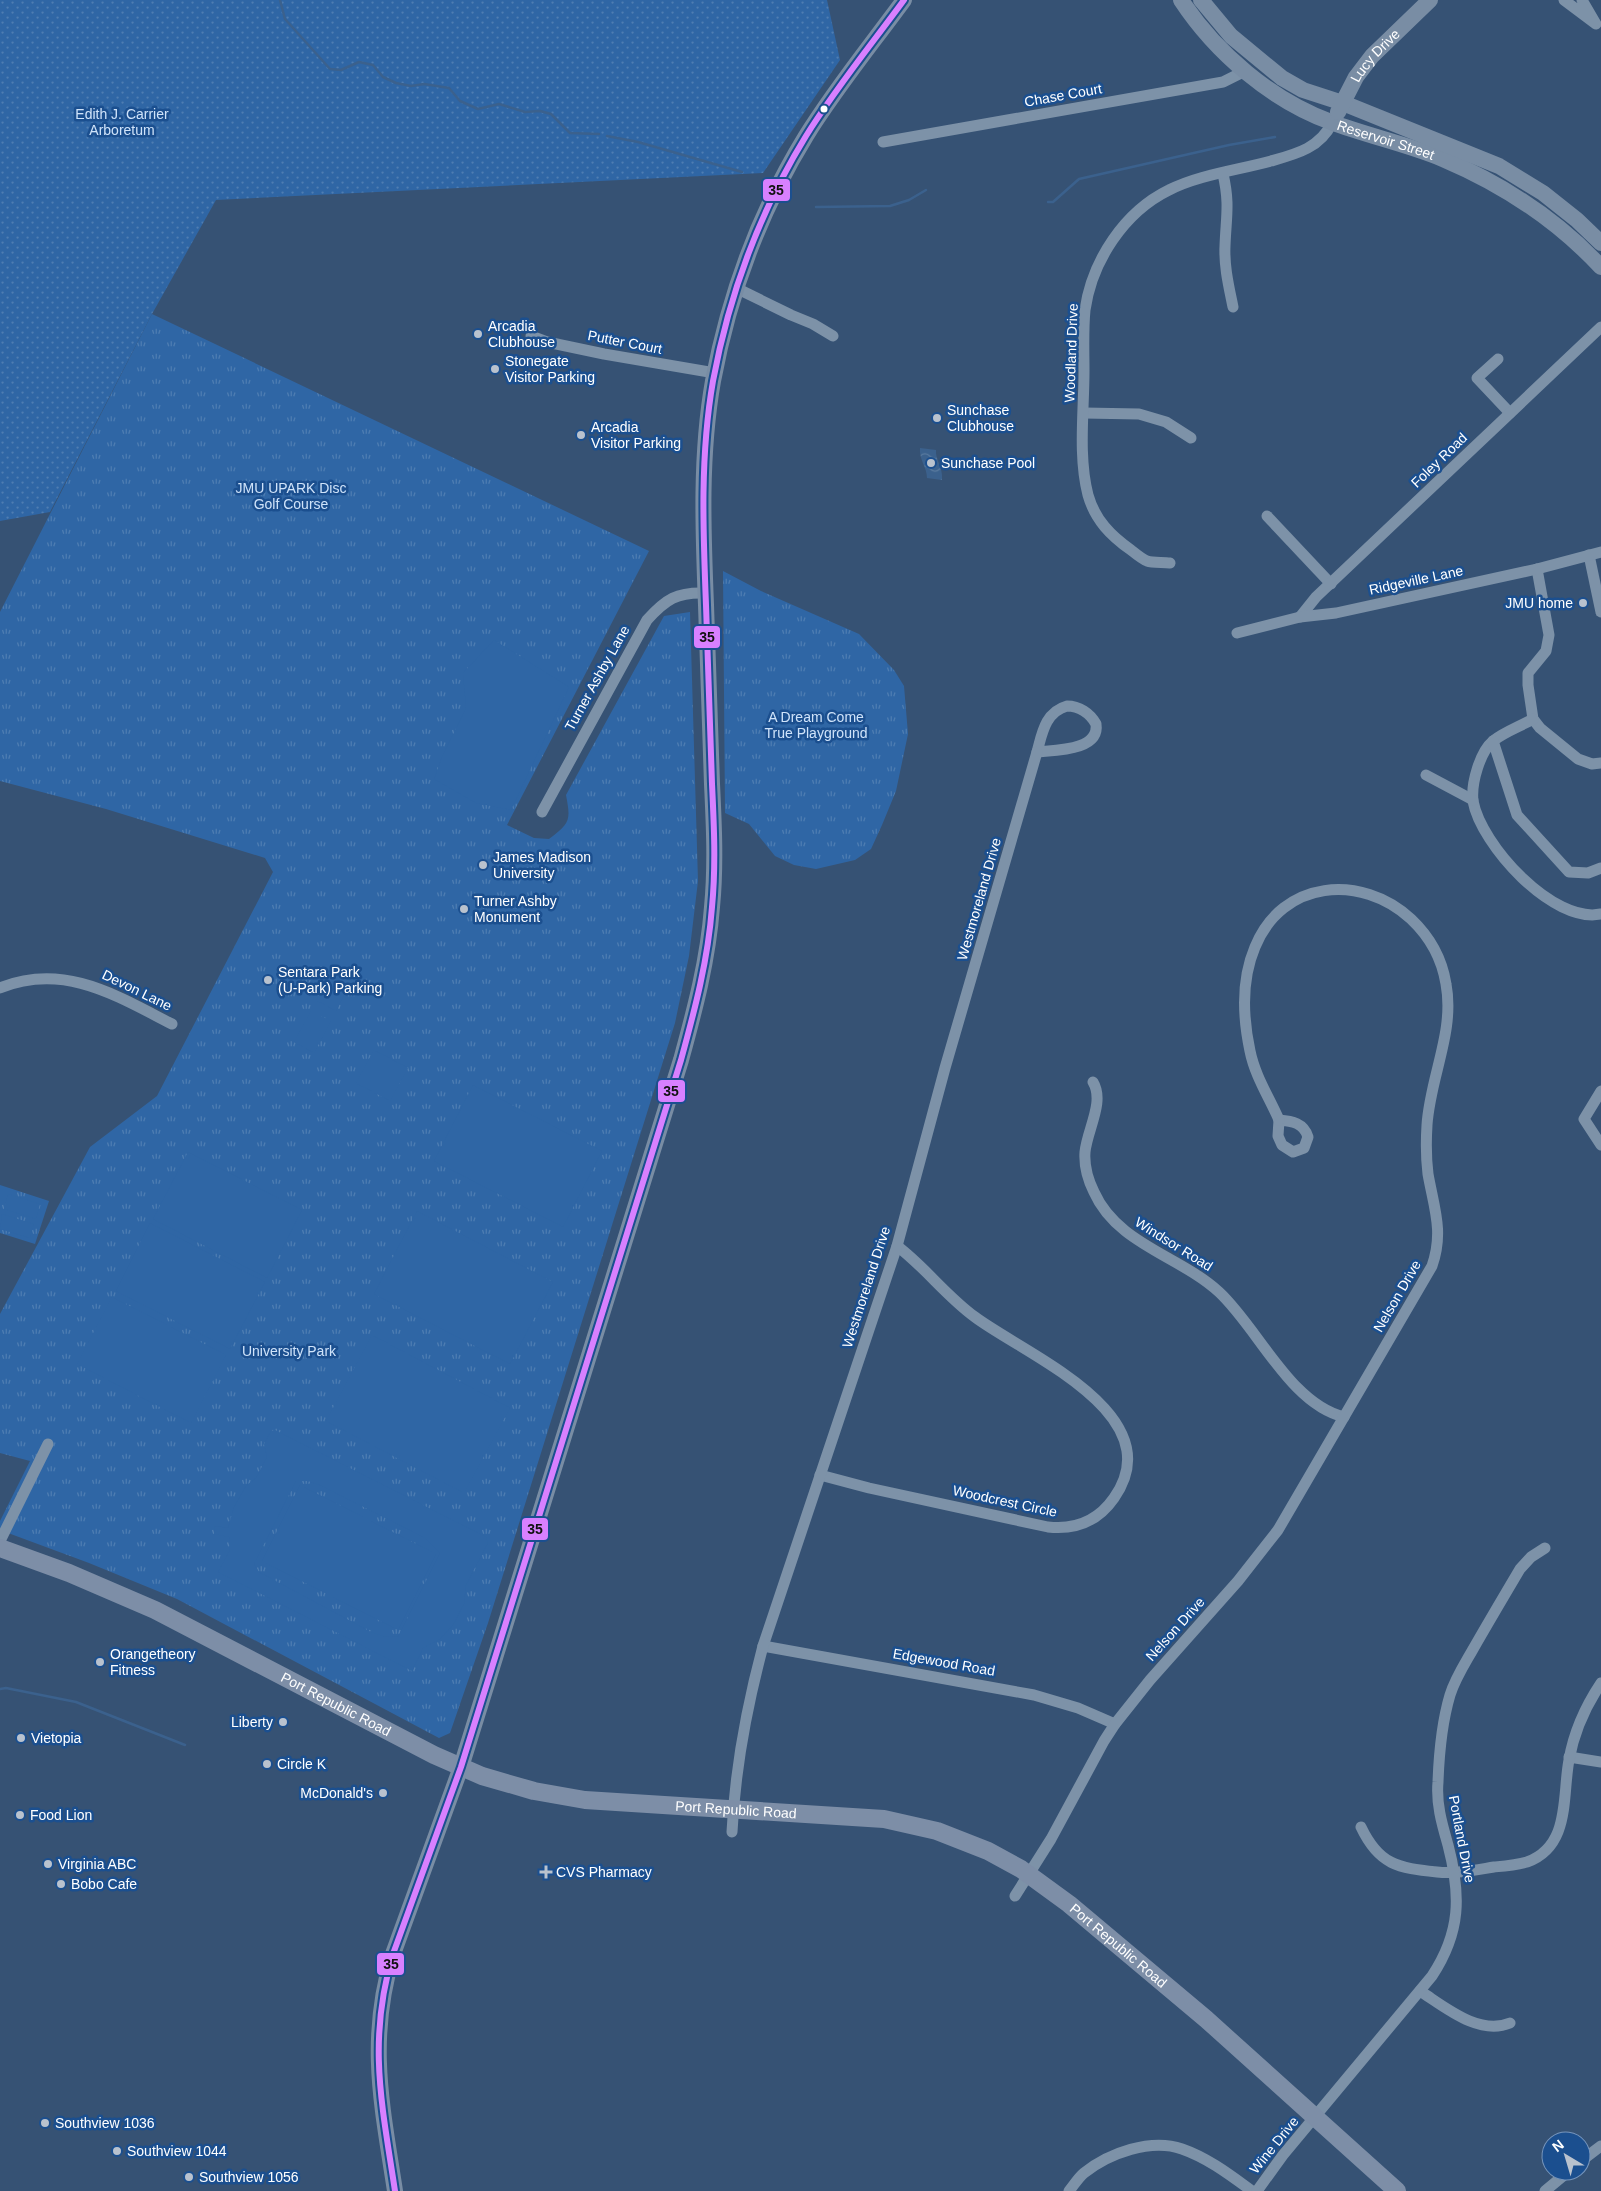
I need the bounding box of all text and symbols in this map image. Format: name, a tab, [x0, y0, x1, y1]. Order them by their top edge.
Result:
street label: Lucy Drive	[1347, 26, 1403, 85]
street label: Chase Court	[1023, 80, 1103, 110]
unlabelled marker	[819, 104, 829, 114]
park label: Edith J. Carrier Arboretum	[75, 106, 169, 138]
street label: Reservoir Street	[1335, 117, 1437, 163]
line badge: 35	[762, 178, 791, 202]
text: 35	[768, 182, 784, 198]
street label: Woodland Drive	[1061, 303, 1081, 403]
place label: Arcadia Clubhouse	[488, 318, 555, 350]
street label: Putter Court	[586, 327, 664, 357]
marker: Arcadia Clubhouse	[472, 328, 484, 340]
place label: Stonegate Visitor Parking	[505, 353, 595, 385]
marker: Stonegate Visitor Parking	[489, 363, 501, 375]
place label: Sunchase Clubhouse	[947, 402, 1014, 434]
marker: Sunchase Clubhouse	[931, 412, 943, 424]
place label: Arcadia Visitor Parking	[591, 419, 681, 451]
marker: Arcadia Visitor Parking	[575, 429, 587, 441]
street label: Foley Road	[1408, 429, 1470, 491]
place label: Sunchase Pool	[941, 455, 1035, 471]
marker: Sunchase Pool	[925, 457, 937, 469]
park label: JMU UPARK Disc Golf Course	[236, 480, 346, 512]
street label: Ridgeville Lane	[1368, 562, 1465, 598]
place label: JMU home	[1505, 595, 1573, 611]
marker: JMU home	[1577, 597, 1589, 609]
street label: Turner Ashby Lane	[561, 622, 633, 733]
line badge: 35	[693, 625, 721, 649]
text: 35	[699, 629, 715, 645]
park label: A Dream Come True Playground	[765, 709, 867, 741]
street label: Westmoreland Drive	[954, 836, 1004, 962]
place label: James Madison University	[493, 849, 591, 881]
marker: James Madison University	[477, 859, 489, 871]
place label: Turner Ashby Monument	[474, 893, 557, 925]
marker: Turner Ashby Monument	[458, 903, 470, 915]
place label: Sentara Park (U-Park) Parking	[278, 964, 382, 996]
street label: Devon Lane	[100, 966, 175, 1014]
marker: Sentara Park (U-Park) Parking	[262, 974, 274, 986]
line badge: 35	[657, 1079, 686, 1103]
text: 35	[663, 1083, 679, 1099]
street label: Windsor Road	[1132, 1214, 1216, 1274]
street label: Westmoreland Drive	[839, 1224, 893, 1350]
street label: Nelson Drive	[1370, 1257, 1424, 1335]
park label: University Park	[242, 1343, 337, 1359]
street label: Woodcrest Circle	[951, 1482, 1059, 1520]
line badge: 35	[521, 1517, 549, 1541]
text: 35	[527, 1521, 543, 1537]
street label: Nelson Drive	[1142, 1594, 1208, 1664]
street label: Edgewood Road	[892, 1645, 996, 1679]
place label: Orangetheory Fitness	[110, 1646, 196, 1678]
marker: Orangetheory Fitness	[94, 1656, 106, 1668]
street label: Port Republic Road	[278, 1669, 394, 1739]
place label: Liberty	[231, 1714, 273, 1730]
marker: Liberty	[277, 1716, 289, 1728]
place label: Vietopia	[31, 1730, 82, 1746]
marker: Vietopia	[15, 1732, 27, 1744]
place label: Circle K	[277, 1756, 327, 1772]
marker: Circle K	[261, 1758, 273, 1770]
place label: McDonald's	[300, 1785, 373, 1801]
marker: McDonald's	[377, 1787, 389, 1799]
street label: Portland Drive	[1446, 1794, 1478, 1884]
street label: Port Republic Road	[675, 1798, 797, 1821]
place label: Food Lion	[30, 1807, 92, 1823]
marker: Food Lion	[14, 1809, 26, 1821]
place label: Virginia ABC	[58, 1856, 136, 1872]
marker: Virginia ABC	[42, 1858, 54, 1870]
place label: CVS Pharmacy	[556, 1864, 652, 1880]
marker: CVS Pharmacy	[540, 1866, 552, 1878]
place label: Bobo Cafe	[71, 1876, 137, 1892]
marker: Bobo Cafe	[55, 1878, 67, 1890]
street label: Port Republic Road	[1067, 1900, 1170, 1991]
line badge: 35	[376, 1952, 405, 1976]
text: 35	[383, 1956, 399, 1972]
street label: Wine Drive	[1246, 2113, 1302, 2177]
place label: Southview 1036	[55, 2115, 155, 2131]
marker: Southview 1036	[39, 2117, 51, 2129]
north arrow	[1541, 2131, 1591, 2181]
text: N	[1549, 2136, 1567, 2155]
place label: Southview 1044	[127, 2143, 227, 2159]
marker: Southview 1044	[111, 2145, 123, 2157]
place label: Southview 1056	[199, 2169, 299, 2185]
marker: Southview 1056	[183, 2171, 195, 2183]

